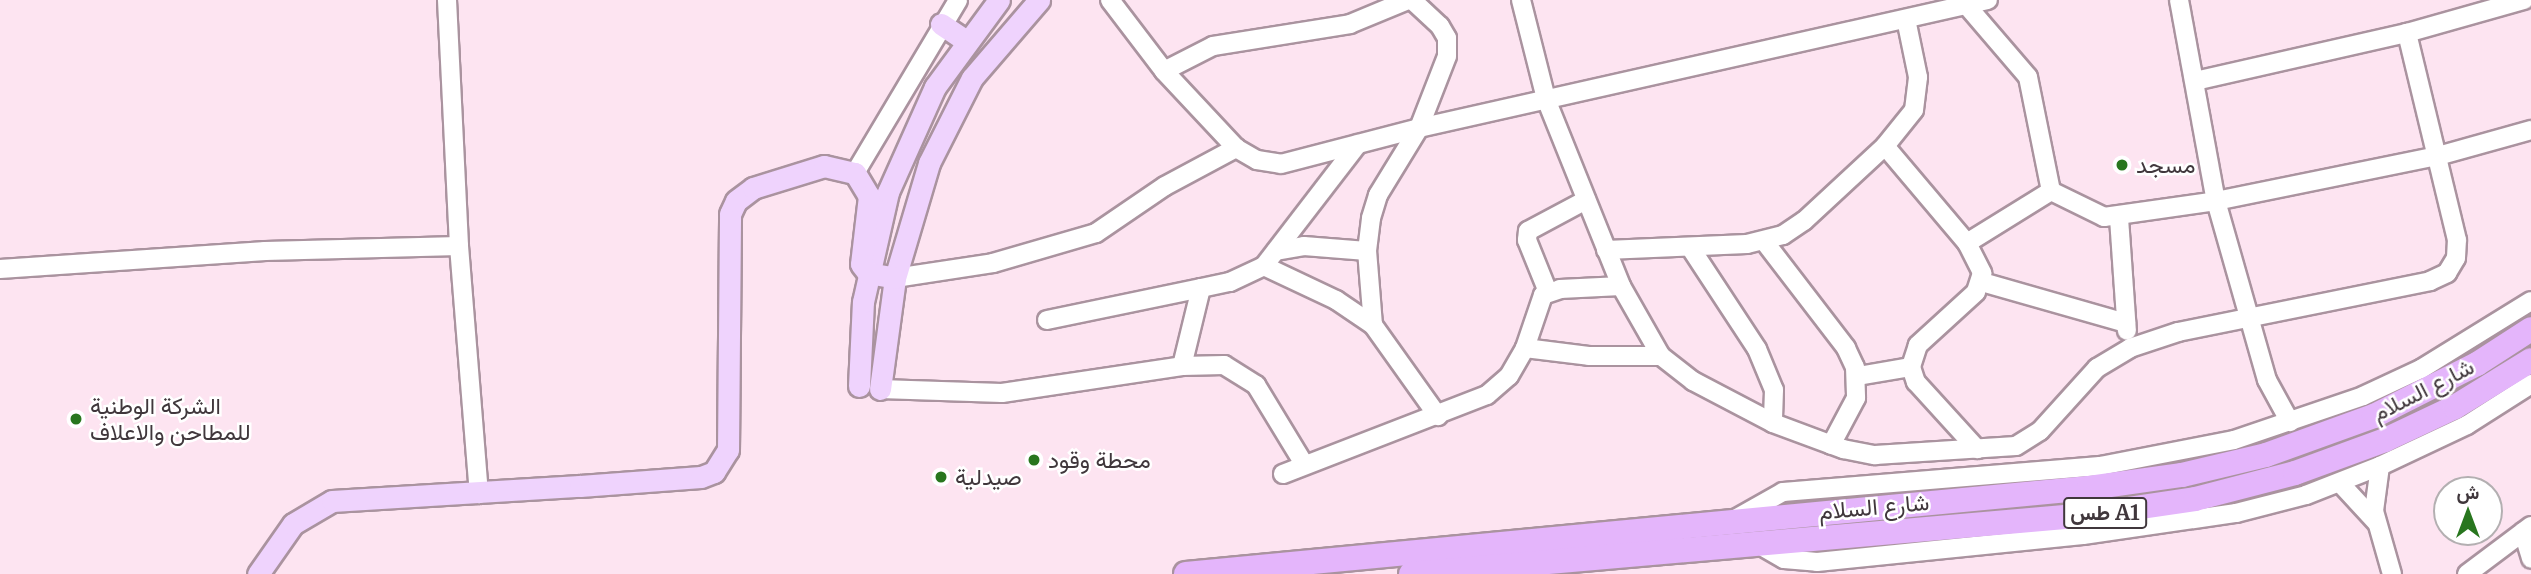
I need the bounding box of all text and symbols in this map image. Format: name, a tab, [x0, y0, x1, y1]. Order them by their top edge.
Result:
place label: مسجد	[2136, 151, 2196, 179]
marker: مسجد	[2114, 157, 2130, 173]
street label: شارع السلام	[2367, 353, 2479, 427]
place label: الشركة الوطنية للمطاحن والاعلاف	[90, 392, 251, 446]
marker: الشركة الوطنية للمطاحن والاعلاف	[68, 411, 84, 427]
place label: محطة وقود	[1048, 446, 1151, 474]
marker: محطة وقود	[1026, 452, 1042, 468]
place label: صيدلية	[955, 463, 1022, 491]
marker: صيدلية	[933, 469, 949, 485]
north arrow	[2433, 476, 2503, 546]
text: ش	[2457, 480, 2479, 504]
street label: شارع السلام	[1818, 488, 1930, 526]
road number: طس A1	[2063, 496, 2147, 530]

